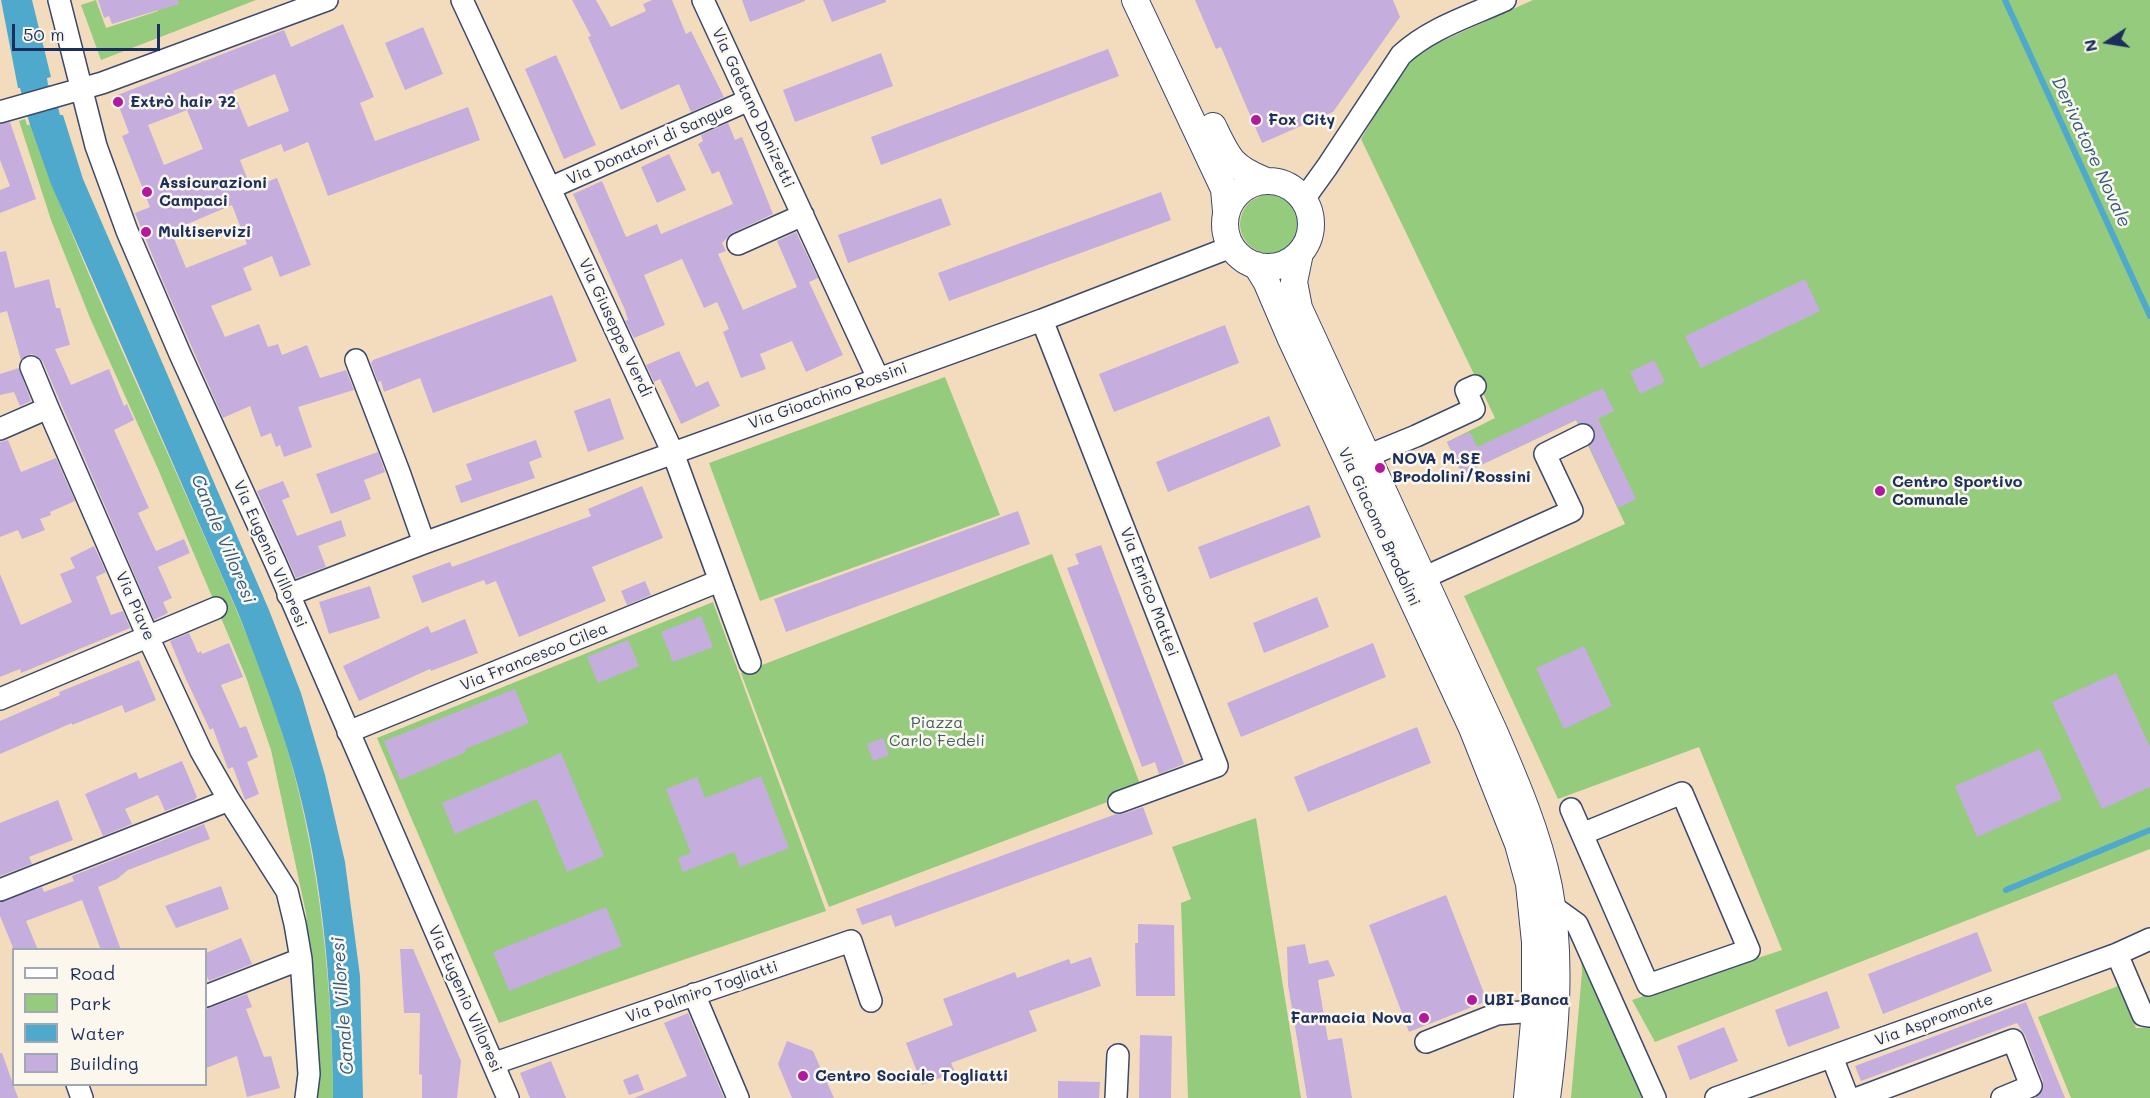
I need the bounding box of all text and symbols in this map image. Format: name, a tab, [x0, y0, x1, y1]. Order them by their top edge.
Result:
scale bar	[15, 12, 164, 50]
north arrow	[2078, 12, 2138, 72]
text: 50 m	[23, 22, 65, 46]
street label: Via Gaetano Donizetti	[707, 25, 799, 191]
text: N	[2078, 38, 2101, 54]
water label: Derivatore Novale	[2047, 73, 2135, 231]
place label: Extrò hair 72	[130, 92, 236, 112]
marker: Extrò hair 72	[111, 95, 125, 109]
street label: Via Donatori di Sangue	[564, 99, 736, 189]
place label: Fox City	[1268, 110, 1335, 130]
marker: Fox City	[1249, 113, 1263, 127]
place label: Assicurazioni Campaci	[159, 173, 267, 211]
marker: Assicurazioni Campaci	[140, 185, 154, 199]
place label: Multiservizi	[158, 222, 251, 242]
marker: Multiservizi	[139, 225, 153, 239]
street label: Via Giuseppe Verdi	[574, 255, 656, 401]
street label: Via Gioachino Rossini	[746, 358, 910, 434]
street label: Via Giacomo Brodolini	[1334, 445, 1424, 609]
place label: NOVA M.SE Brodolini/Rossini	[1392, 449, 1531, 487]
marker: NOVA M.SE Brodolini/Rossini	[1373, 461, 1387, 475]
water label: Canale Villoresi	[186, 471, 260, 607]
place label: Centro Sportivo Comunale	[1892, 472, 2023, 510]
street label: Via Eugenio Villoresi	[229, 477, 311, 631]
marker: Centro Sportivo Comunale	[1873, 484, 1887, 498]
street label: Via Enrico Mattei	[1116, 525, 1182, 659]
street label: Via Piave	[111, 569, 159, 643]
street label: Via Francesco Cilea	[457, 619, 611, 695]
park label: Piazza Carlo Fedeli	[889, 713, 985, 751]
street label: Via Eugenio Villoresi	[424, 922, 506, 1076]
water label: Canale Villoresi	[327, 936, 359, 1076]
legend	[12, 948, 207, 1086]
street label: Via Palmiro Togliatti	[623, 957, 781, 1027]
text: Road	[70, 961, 115, 985]
place label: UBI Banca	[1484, 990, 1569, 1010]
street label: Via Aspromonte	[1872, 990, 1996, 1050]
text: Park	[70, 991, 111, 1015]
marker: UBI Banca	[1465, 993, 1479, 1007]
place label: Farmacia Nova	[1290, 1008, 1412, 1028]
marker: Farmacia Nova	[1417, 1011, 1431, 1025]
text: Water	[70, 1021, 125, 1045]
text: Building	[70, 1051, 138, 1075]
place label: Centro Sociale Togliatti	[815, 1066, 1009, 1086]
marker: Centro Sociale Togliatti	[796, 1069, 810, 1083]

